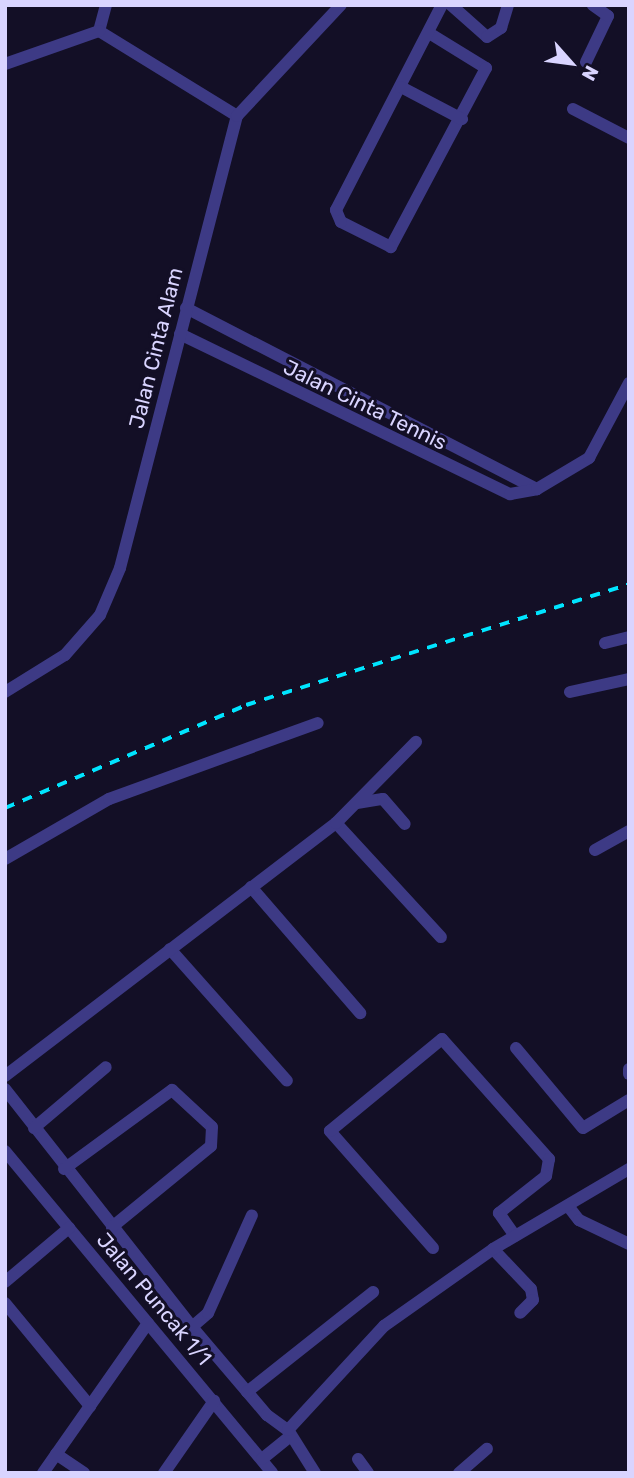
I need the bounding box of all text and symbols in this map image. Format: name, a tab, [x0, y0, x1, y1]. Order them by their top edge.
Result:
north arrow	[536, 28, 606, 98]
text: N	[577, 62, 603, 85]
street label: Jalan Cinta Alam	[124, 265, 188, 431]
street label: Jalan Cinta Tennis	[279, 354, 451, 456]
street label: Jalan Puncak 1/1	[91, 1228, 217, 1370]

